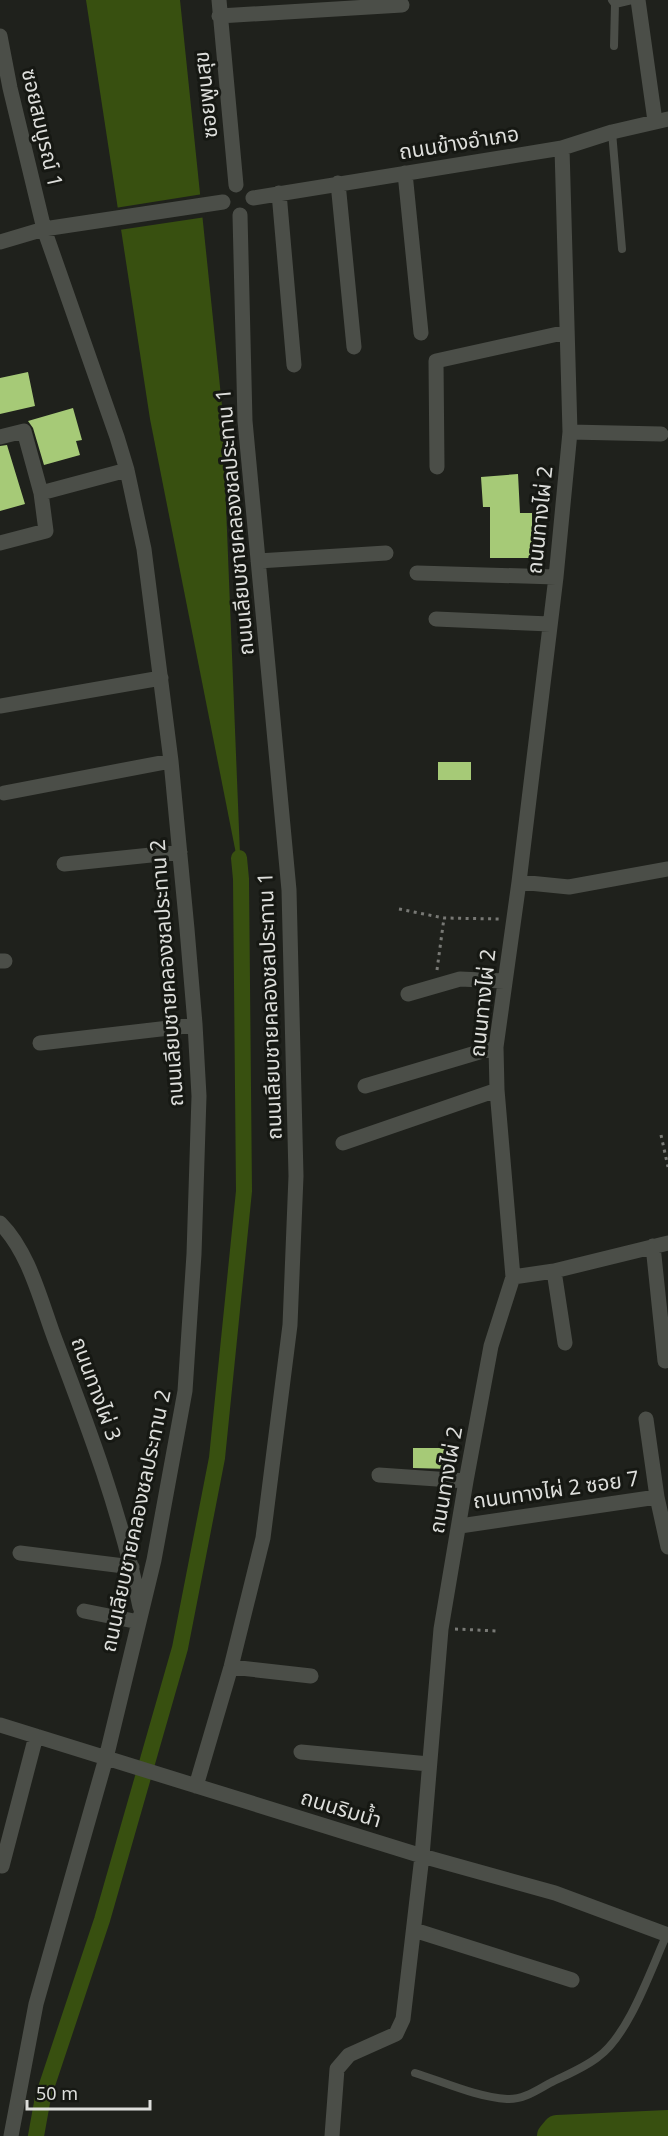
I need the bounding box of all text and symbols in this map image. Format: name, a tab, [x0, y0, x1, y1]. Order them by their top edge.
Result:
street label: ซอยพูนสุข	[187, 50, 223, 140]
street label: ซอยสมบูรณ์ 1	[16, 66, 70, 190]
street label: ถนนข้างอำเภอ	[397, 119, 521, 165]
street label: ถนนเลียบชายคลองชลประทาน 1	[208, 388, 260, 657]
street label: ถนนทางไผ่ 2	[519, 465, 559, 575]
street label: ถนนเลียบชายคลองชลประทาน 2	[143, 839, 189, 1107]
street label: ถนนเลียบชายคลองชลประทาน 1	[250, 872, 288, 1140]
street label: ถนนทางไผ่ 2	[462, 948, 502, 1058]
street label: ถนนทางไผ่ 3	[65, 1333, 129, 1444]
street label: ถนนเลียบชายคลองชลประทาน 2	[94, 1387, 177, 1655]
street label: ถนนทางไผ่ 2	[422, 1424, 468, 1536]
street label: ถนนทางไผ่ 2 ซอย 7	[471, 1463, 641, 1515]
street label: ถนนริมน้ำ	[298, 1783, 385, 1834]
scale bar	[27, 2073, 150, 2111]
text: 50 m	[36, 2081, 78, 2105]

